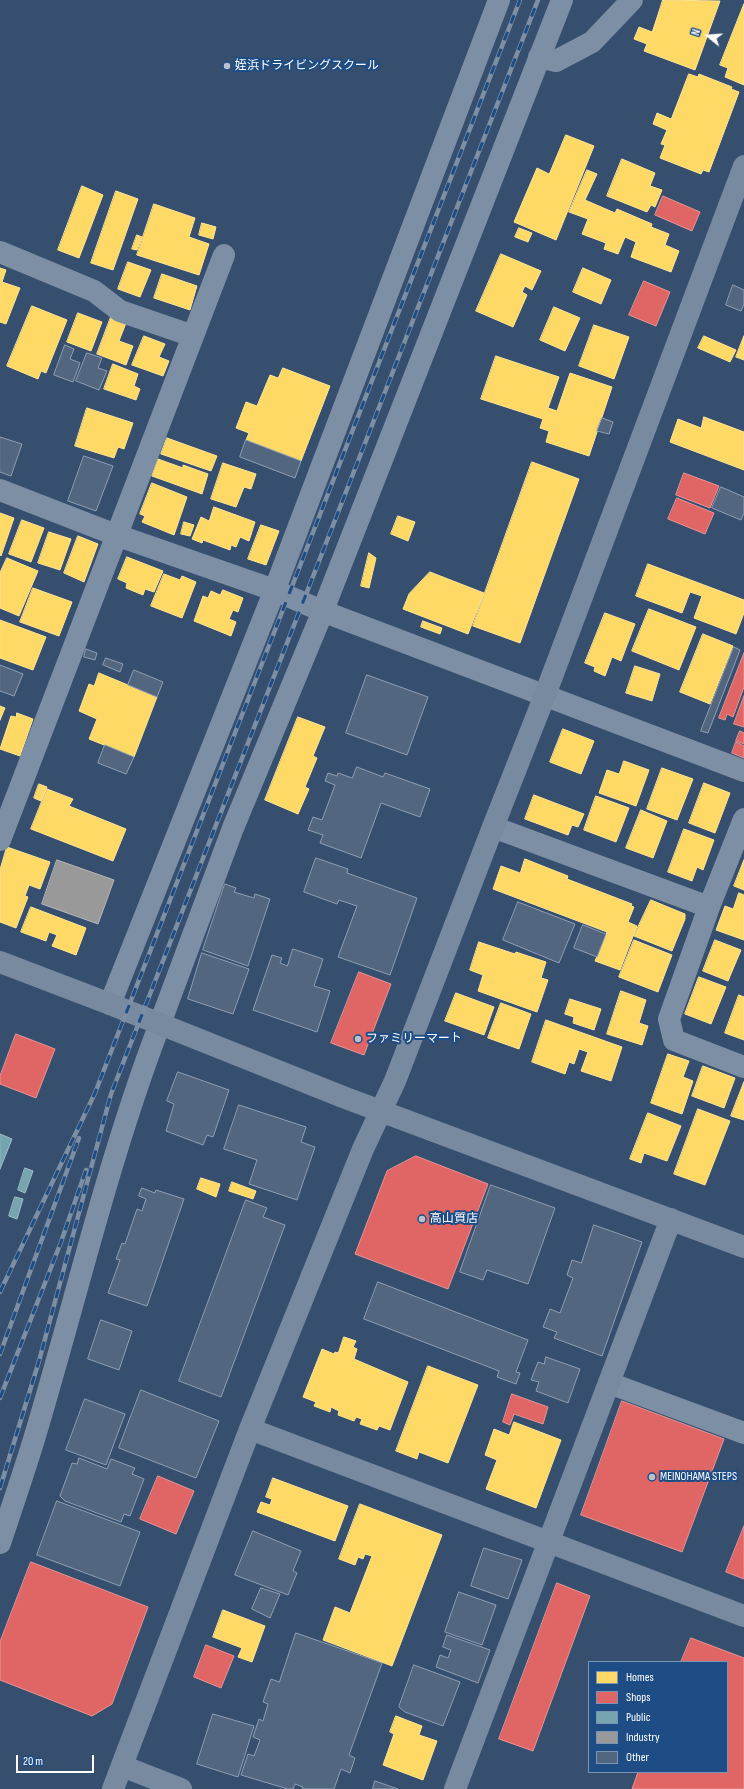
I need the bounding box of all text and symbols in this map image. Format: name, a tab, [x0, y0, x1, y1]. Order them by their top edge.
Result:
north arrow	[688, 16, 728, 56]
text: N	[689, 28, 703, 37]
place label: 姪浜ドライビングスクール	[235, 59, 379, 73]
marker: 姪浜ドライビングスクール	[222, 61, 232, 71]
place label: ファミリーマート	[366, 1032, 462, 1046]
marker: ファミリーマート	[353, 1034, 363, 1044]
place label: 高山質店	[430, 1212, 478, 1226]
marker: 高山質店	[417, 1214, 427, 1224]
place label: MEINOHAMA STEPS	[660, 1470, 737, 1484]
marker: MEINOHAMA STEPS	[647, 1472, 657, 1482]
legend	[588, 1661, 728, 1773]
text: Homes	[626, 1670, 654, 1685]
text: Shops	[626, 1690, 651, 1705]
text: Public	[626, 1710, 651, 1725]
text: Industry	[626, 1730, 660, 1745]
scale bar	[18, 1747, 96, 1773]
text: Other	[626, 1750, 649, 1765]
text: 20 m	[23, 1754, 43, 1769]

